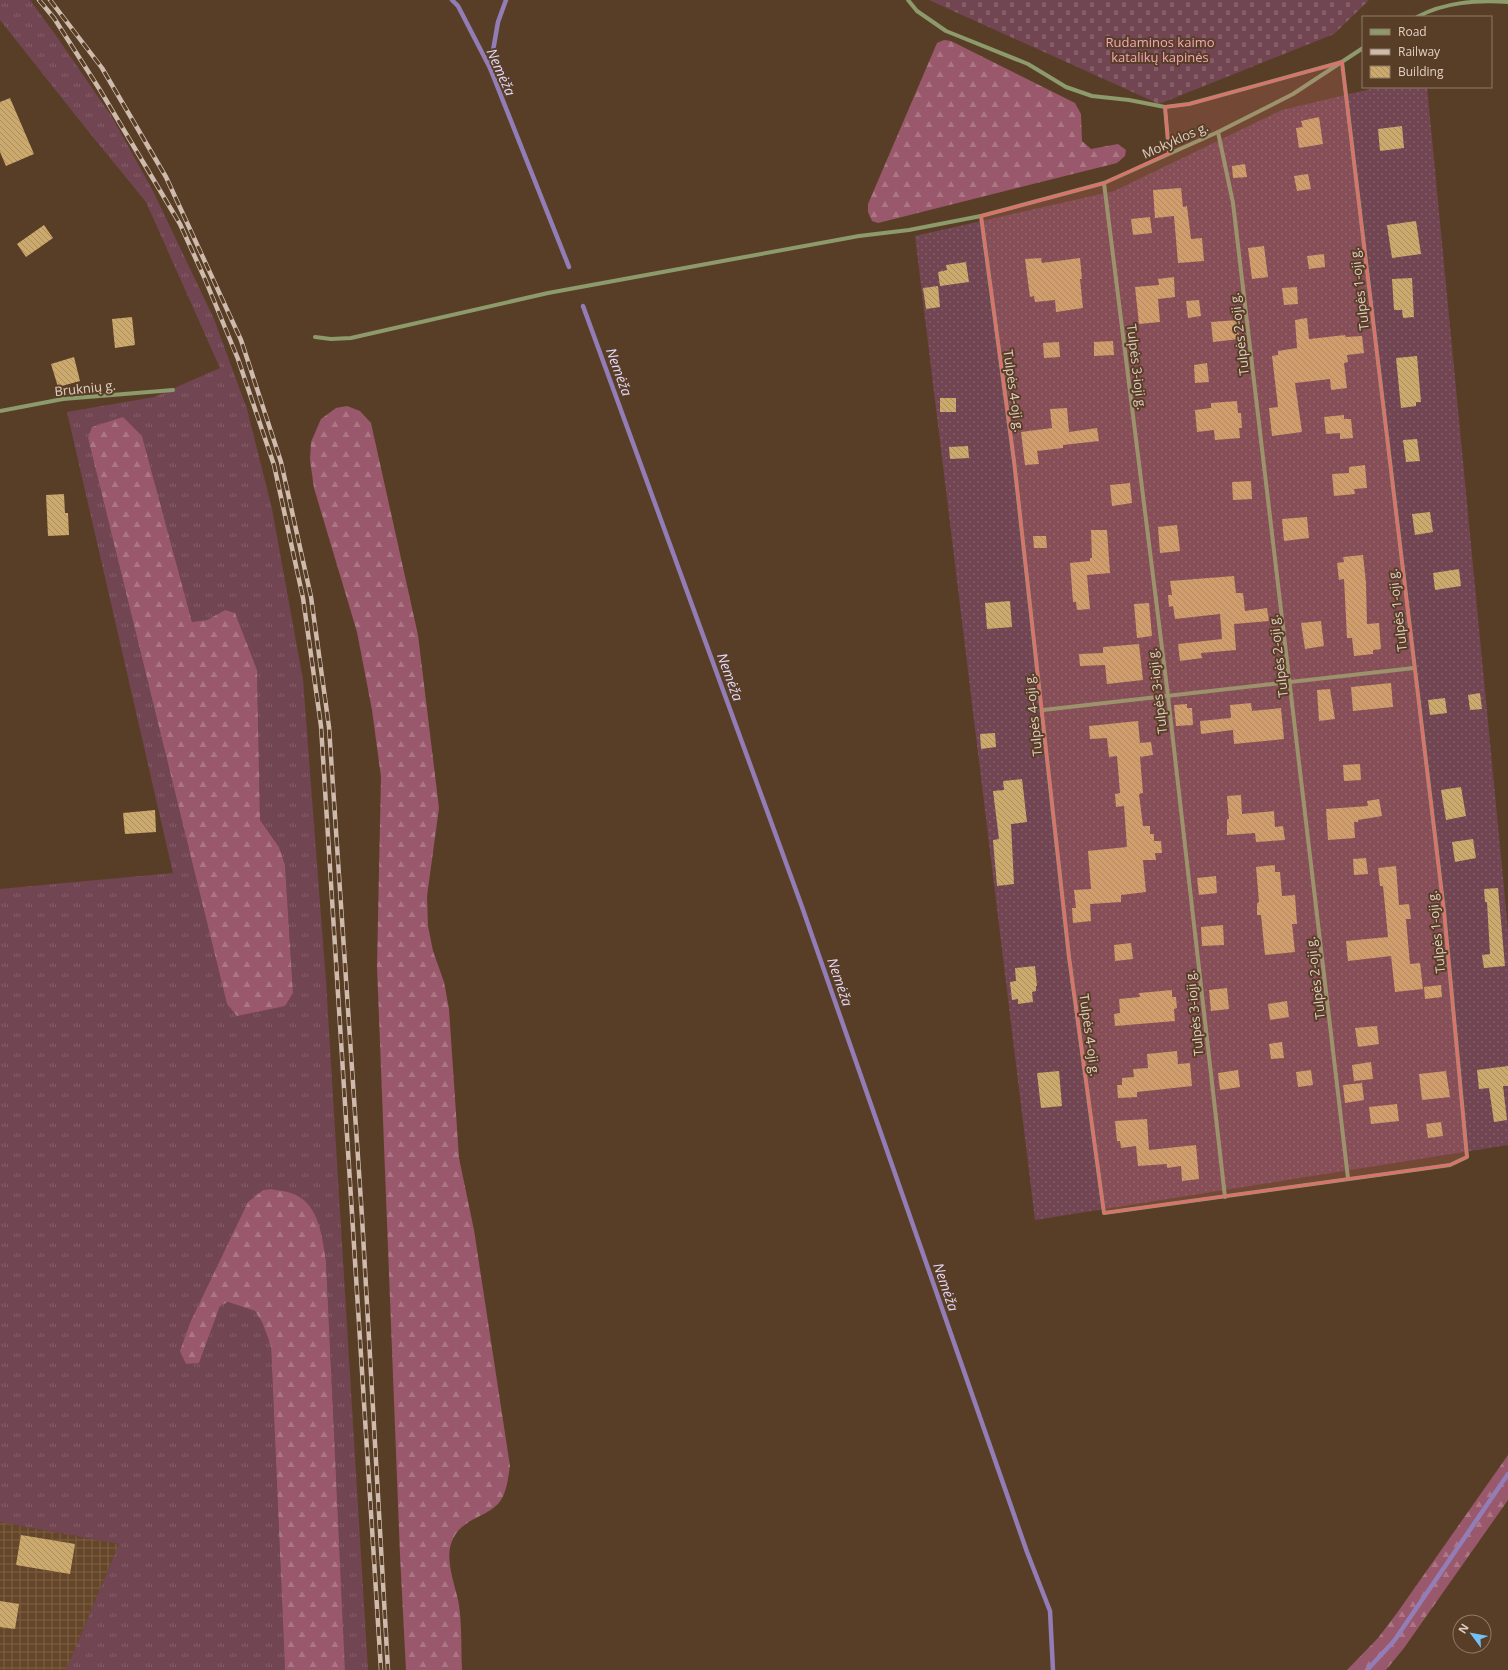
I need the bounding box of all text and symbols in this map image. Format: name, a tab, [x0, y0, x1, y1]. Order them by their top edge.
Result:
legend	[1362, 16, 1492, 88]
text: Road	[1398, 23, 1427, 40]
park label: Rudaminos kaimo katalikų kapinės	[1105, 33, 1215, 66]
text: Railway	[1398, 43, 1441, 60]
water label: Nemėža	[483, 45, 520, 99]
text: Building	[1398, 63, 1444, 80]
street label: Mokyklos g.	[1139, 117, 1211, 163]
street label: Tulpės 1-oji g.	[1345, 247, 1373, 331]
street label: Tulpės 2-oji g.	[1225, 292, 1253, 376]
street label: Tulpės 3-ioji g.	[1123, 323, 1151, 411]
water label: Nemėža	[602, 345, 637, 399]
street label: Tulpės 4-oji g.	[999, 349, 1029, 433]
street label: Bruknių g.	[53, 376, 117, 400]
street label: Tulpės 1-oji g.	[1383, 568, 1411, 652]
street label: Tulpės 2-oji g.	[1264, 614, 1292, 698]
street label: Tulpės 3-ioji g.	[1143, 647, 1171, 735]
water label: Nemėža	[713, 650, 748, 704]
street label: Tulpės 4-oji g.	[1020, 673, 1046, 757]
street label: Tulpės 1-oji g.	[1423, 890, 1449, 974]
street label: Tulpės 2-oji g.	[1301, 936, 1329, 1020]
water label: Nemėža	[823, 955, 858, 1009]
street label: Tulpės 3-ioji g.	[1181, 969, 1207, 1057]
street label: Tulpės 4-oji g.	[1075, 993, 1105, 1077]
water label: Nemėža	[929, 1260, 964, 1314]
north arrow	[1452, 1614, 1492, 1654]
text: N	[1454, 1621, 1472, 1636]

